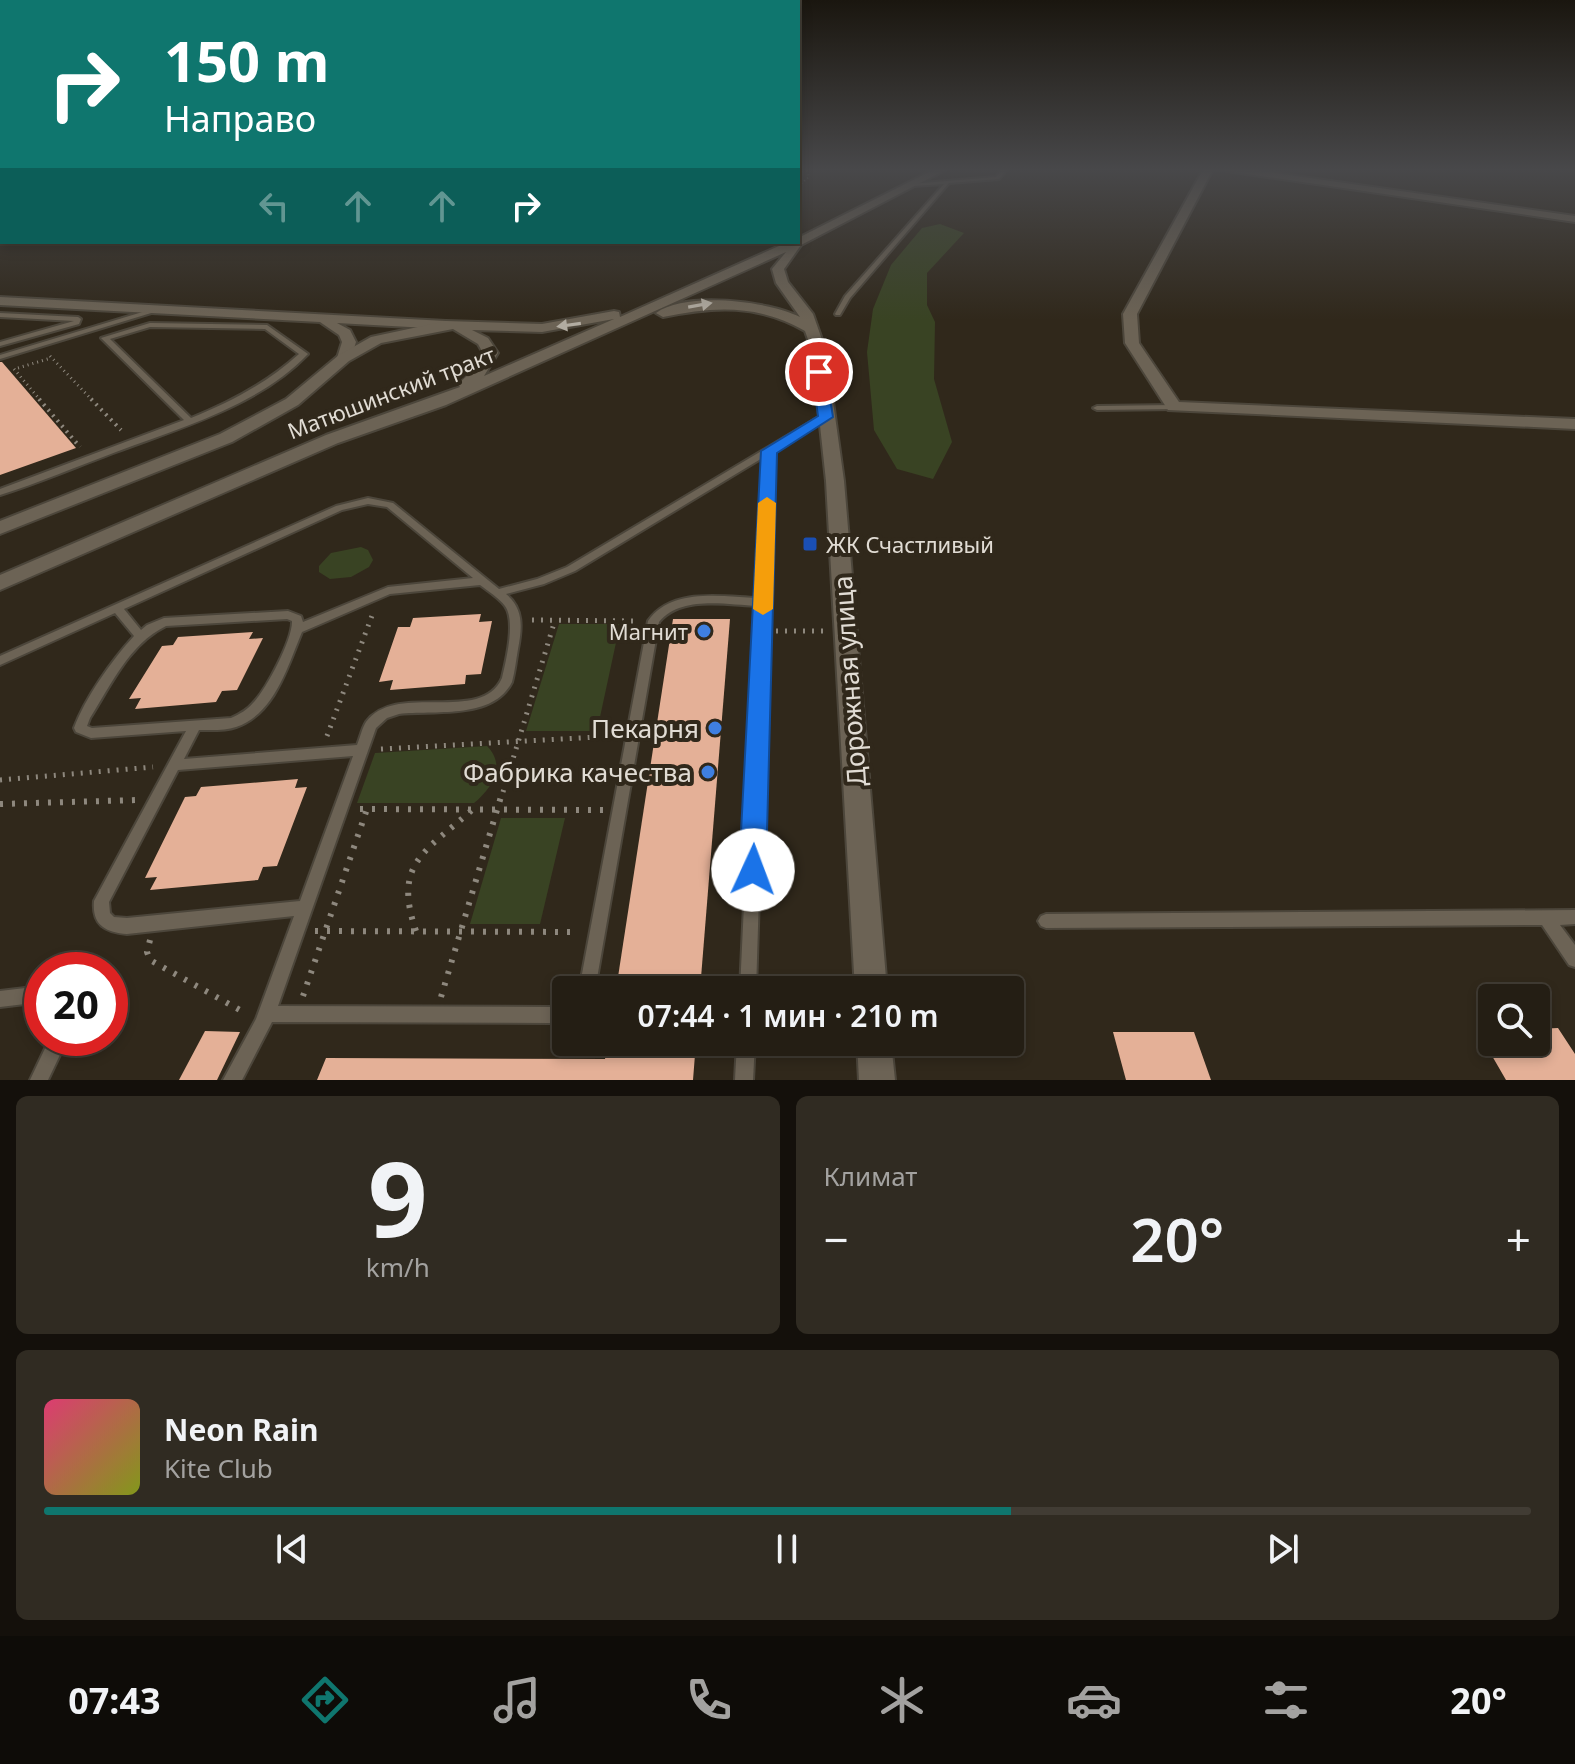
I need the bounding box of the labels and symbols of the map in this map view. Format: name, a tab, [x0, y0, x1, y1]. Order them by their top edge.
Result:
one-way arrow	[688, 299, 713, 311]
one-way arrow	[556, 319, 581, 332]
pin	[785, 338, 853, 406]
street label: Матюшинский тракт	[283, 339, 499, 445]
place label: ЖК Счастливый	[826, 529, 994, 559]
marker: ЖК Счастливый	[801, 535, 819, 553]
street label: Дорожная улица	[824, 575, 874, 787]
place label: Магнит	[609, 616, 688, 646]
marker: Магнит	[695, 622, 713, 640]
place label: Пекарня	[591, 710, 699, 746]
marker: Пекарня	[706, 719, 724, 737]
place label: Фабрика качества	[463, 754, 692, 790]
marker: Фабрика качества	[699, 763, 717, 781]
position arrow	[711, 828, 795, 912]
speed limit sign: 20	[24, 952, 128, 1056]

